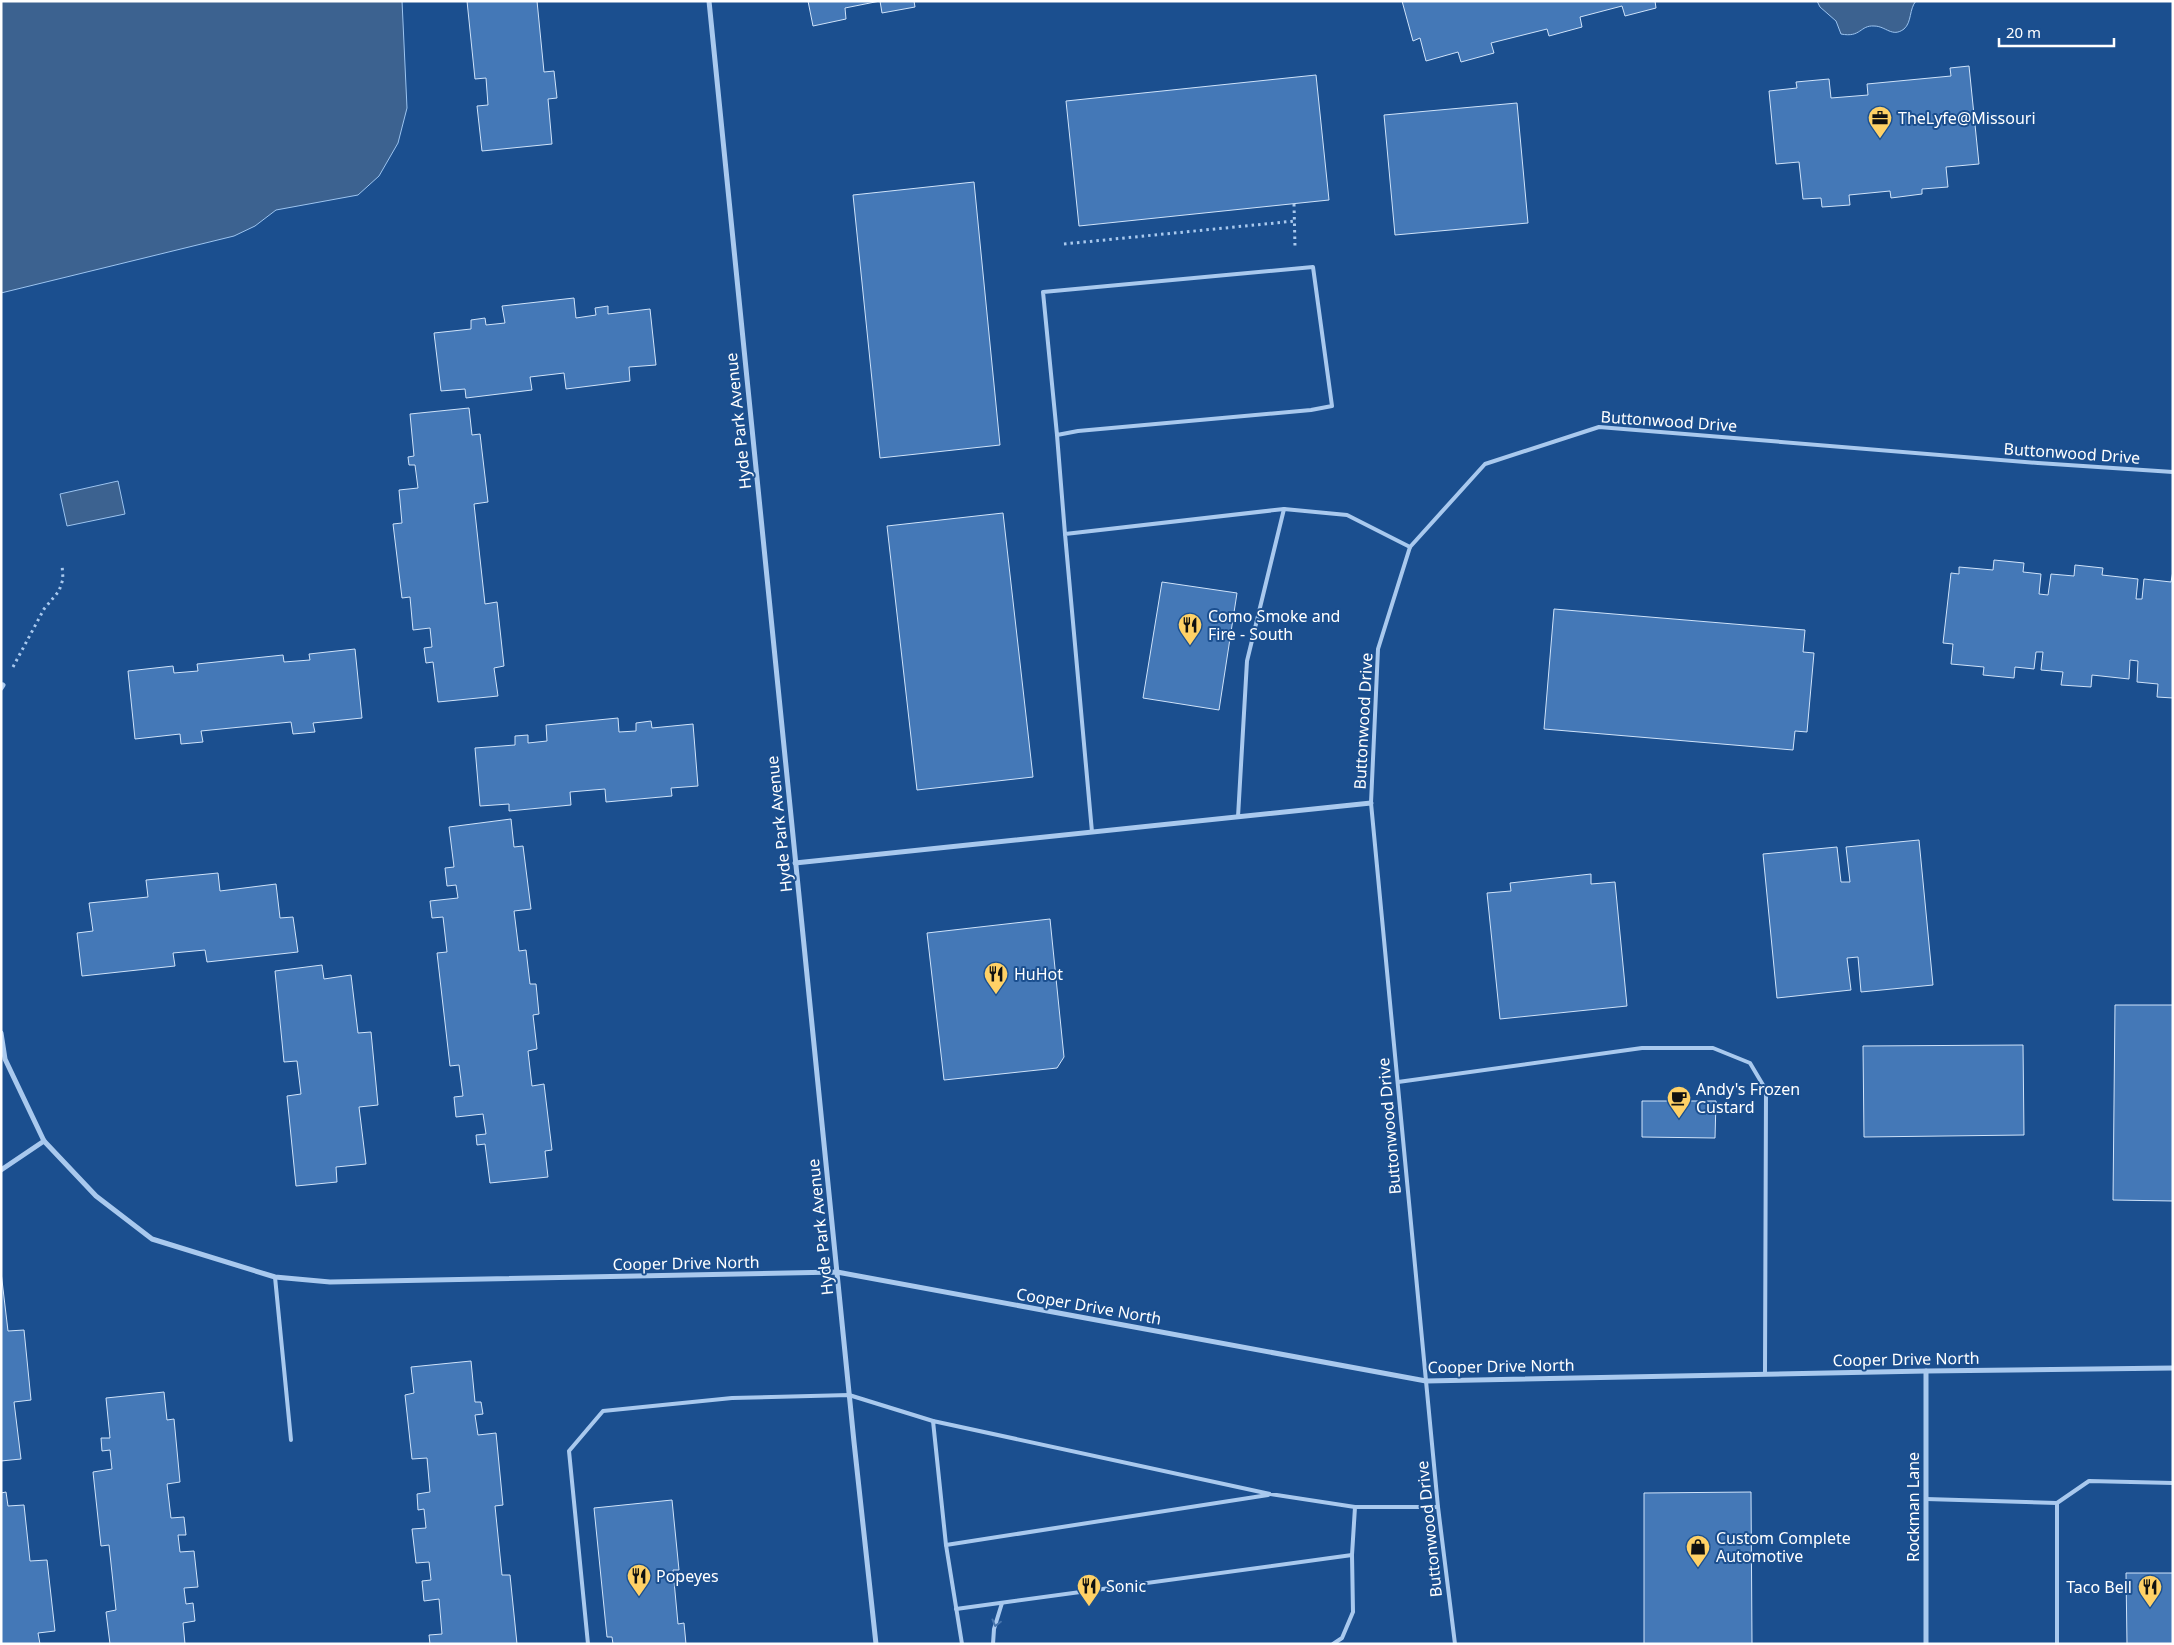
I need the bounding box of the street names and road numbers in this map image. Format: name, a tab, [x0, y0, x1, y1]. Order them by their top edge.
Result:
street label: Hyde Park Avenue	[720, 352, 756, 490]
street label: Buttonwood Drive	[1600, 405, 1738, 437]
street label: Buttonwood Drive	[2003, 437, 2141, 469]
street label: Buttonwood Drive	[1348, 652, 1378, 790]
street label: Hyde Park Avenue	[761, 755, 797, 893]
street label: Buttonwood Drive	[1372, 1057, 1406, 1195]
street label: Hyde Park Avenue	[802, 1158, 838, 1296]
street label: Cooper Drive North	[612, 1251, 760, 1275]
street label: Cooper Drive North	[1015, 1282, 1163, 1330]
street label: Cooper Drive North	[1832, 1347, 1980, 1371]
street label: Cooper Drive North	[1427, 1354, 1575, 1378]
street label: Rockman Lane	[1902, 1452, 1924, 1562]
street label: Buttonwood Drive	[1411, 1460, 1447, 1598]

